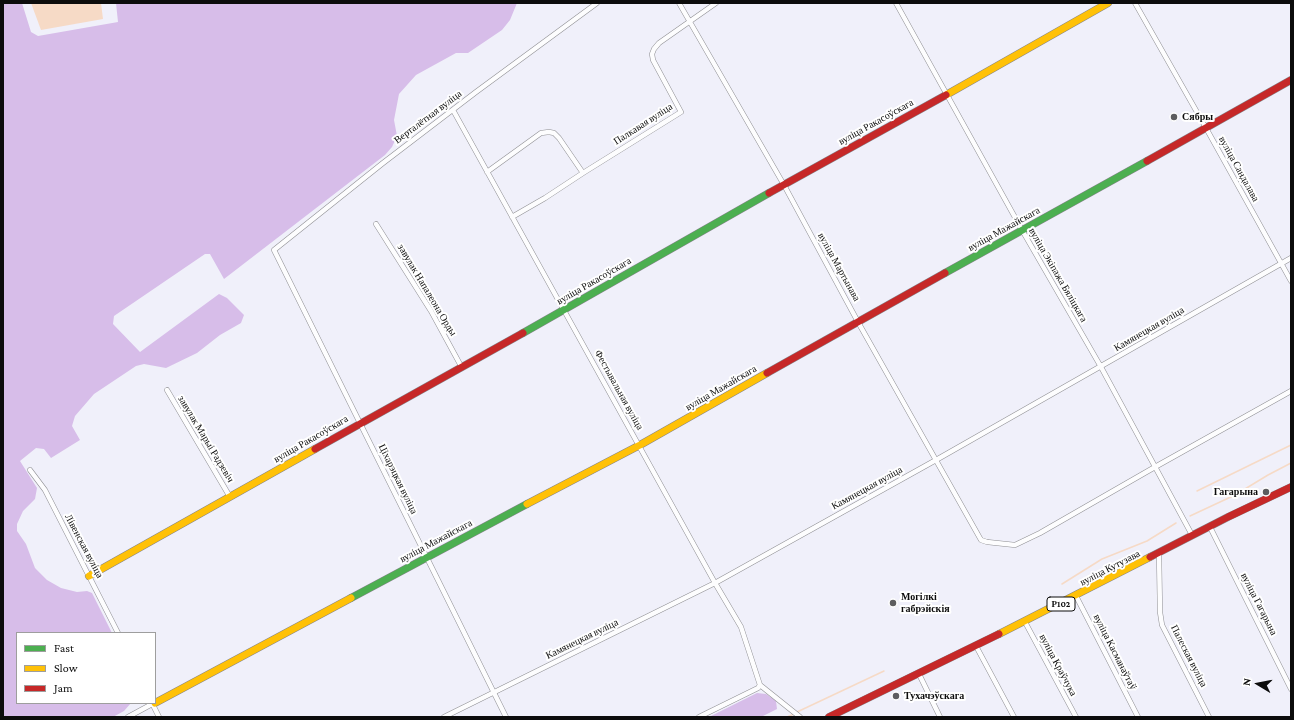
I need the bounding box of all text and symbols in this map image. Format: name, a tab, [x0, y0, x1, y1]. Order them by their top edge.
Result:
street label: Верталётная вуліца	[392, 88, 464, 146]
street label: вуліца Ракасоўскага	[836, 96, 916, 148]
street label: Палкавая вуліца	[611, 100, 675, 148]
place label: Сябры	[1182, 111, 1213, 123]
marker: Сябры	[1169, 112, 1179, 122]
street label: вуліца Сандалава	[1216, 134, 1262, 204]
street label: вуліца Мажайскага	[966, 204, 1042, 254]
street label: вуліца Экіпажа Бяліцкага	[1026, 226, 1090, 324]
street label: вуліца Мартынава	[815, 231, 863, 303]
street label: завулак Напалеона Орды	[395, 242, 459, 338]
street label: вуліца Ракасоўскага	[555, 255, 633, 307]
street label: Камянецкая вуліца	[1112, 304, 1186, 354]
street label: Фестывальная вуліца	[592, 348, 646, 432]
street label: вуліца Мажайскага	[683, 363, 759, 413]
street label: завулак Марыі Радзевіч	[175, 393, 237, 485]
street label: вуліца Ракасоўскага	[272, 413, 350, 465]
street label: Ціхарэцкая вуліца	[376, 442, 420, 516]
street label: Камянецкая вуліца	[829, 464, 905, 512]
place label: Гагарына	[1214, 486, 1258, 498]
marker: Гагарына	[1261, 487, 1271, 497]
street label: Лівенская вуліца	[62, 512, 106, 580]
street label: вуліца Мажайскага	[398, 517, 474, 565]
street label: вуліца Кутузава	[1078, 548, 1142, 588]
street label: вуліца Гагарына	[1238, 571, 1280, 637]
place label: Могілкі габрэйскія	[901, 591, 950, 614]
road number: Р102	[1047, 597, 1075, 611]
marker: Могілкі габрэйскія	[888, 598, 898, 608]
street label: вуліца Касманаўтаў	[1091, 612, 1139, 692]
street label: Камянецкая вуліца	[544, 616, 620, 662]
street label: Палеская вуліца	[1168, 623, 1210, 689]
legend	[16, 632, 156, 704]
street label: вуліца Краўчука	[1037, 632, 1079, 698]
text: Fast	[54, 641, 74, 655]
text: Slow	[54, 661, 78, 675]
north arrow	[1238, 664, 1278, 704]
text: N	[1240, 677, 1253, 687]
text: Jam	[54, 681, 73, 695]
place label: Тухачэўскага	[904, 690, 964, 702]
marker: Тухачэўскага	[891, 691, 901, 701]

